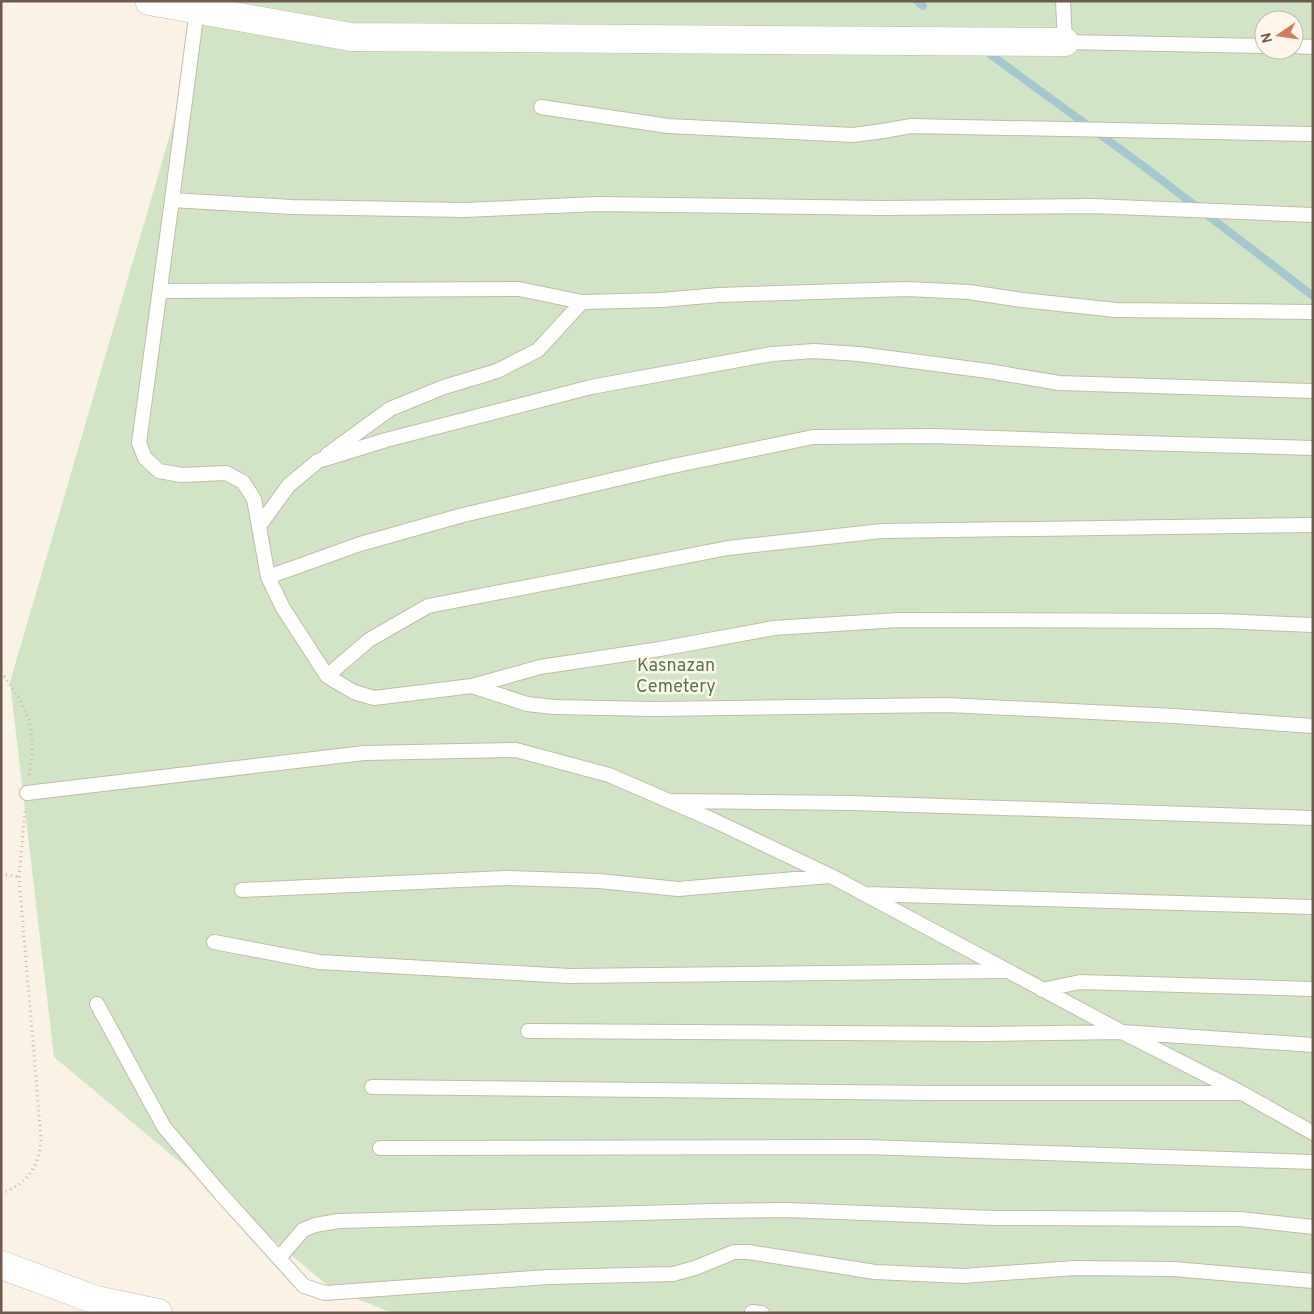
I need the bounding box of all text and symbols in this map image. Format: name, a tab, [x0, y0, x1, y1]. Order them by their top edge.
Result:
north arrow	[1254, 10, 1304, 60]
text: N	[1258, 31, 1277, 44]
park label: Kasnazan Cemetery	[636, 655, 716, 699]

